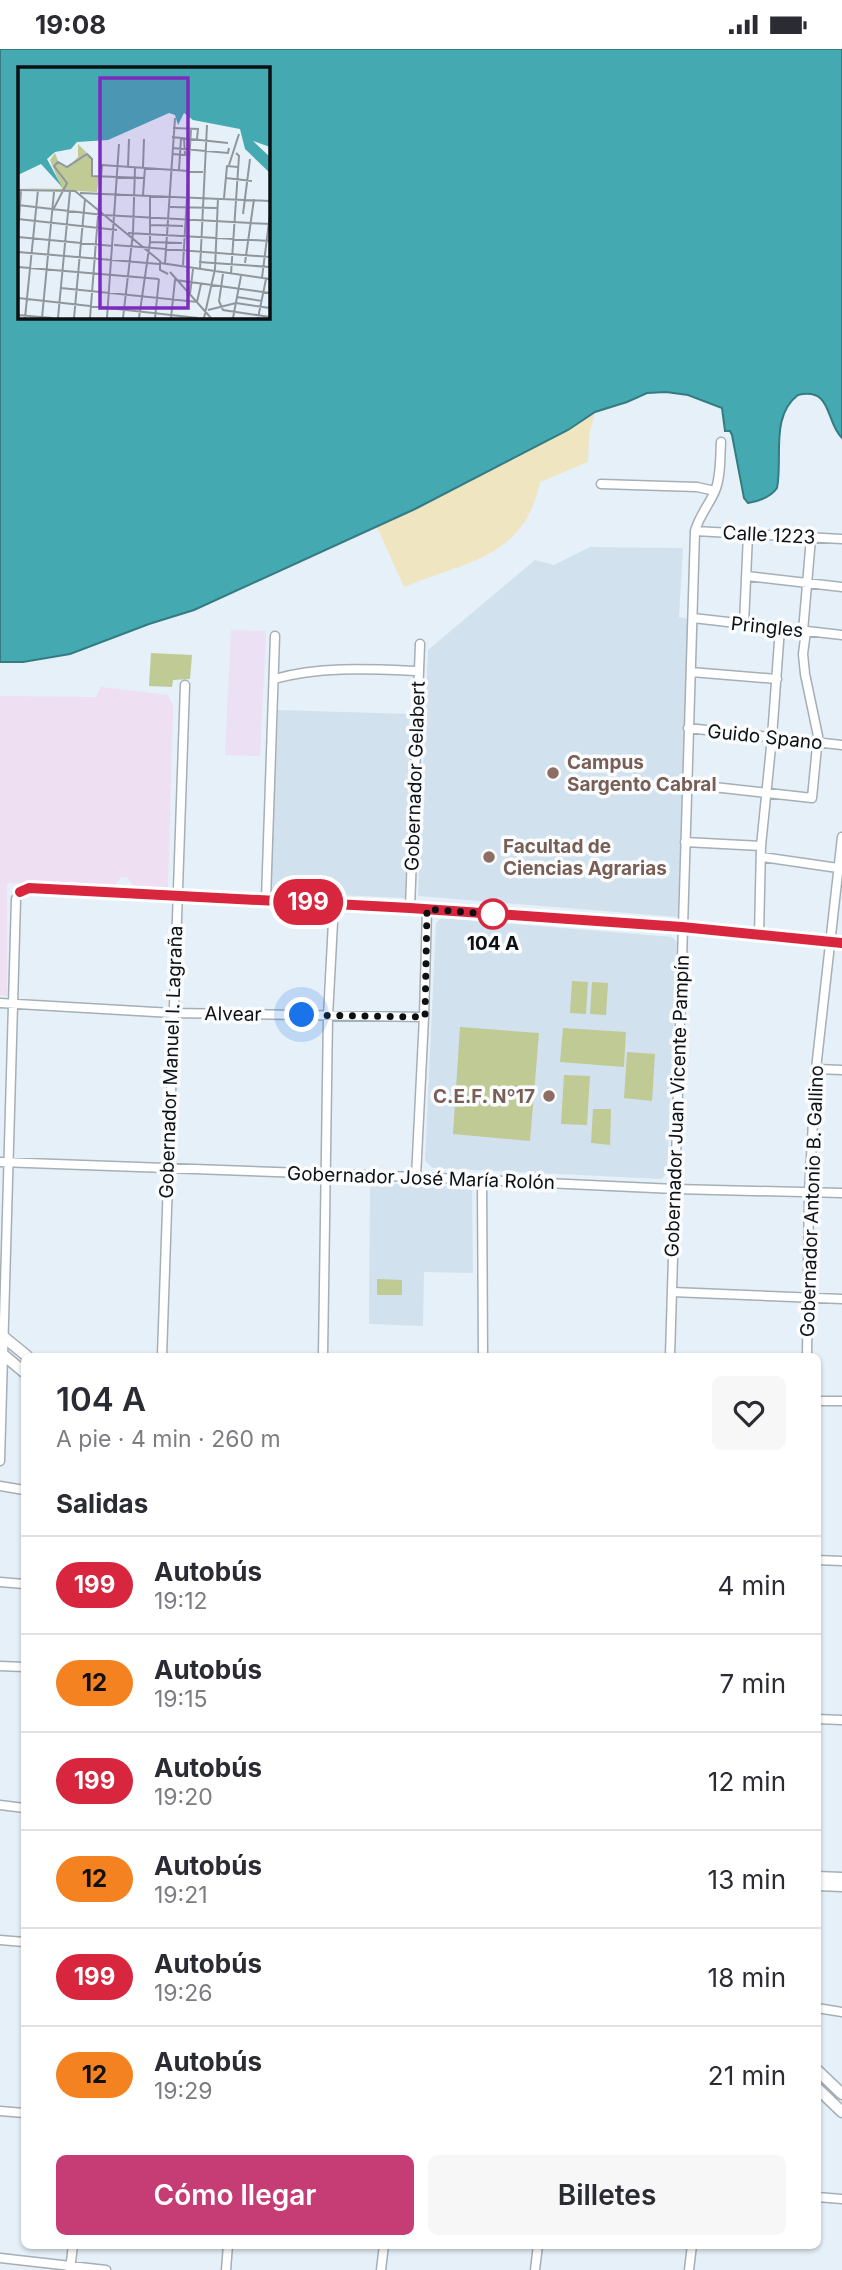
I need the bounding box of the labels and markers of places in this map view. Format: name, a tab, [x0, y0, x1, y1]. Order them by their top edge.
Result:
place label: Campus Sargento Cabral	[567, 751, 717, 796]
marker: Campus Sargento Cabral	[545, 765, 561, 781]
place label: Facultad de Ciencias Agrarias	[503, 835, 667, 880]
marker: Facultad de Ciencias Agrarias	[481, 849, 497, 865]
marker: 104 A	[478, 899, 508, 929]
place label: 104 A	[467, 932, 519, 955]
place label: C.E.F. Nº17	[433, 1085, 535, 1108]
marker: C.E.F. Nº17	[541, 1088, 557, 1104]

